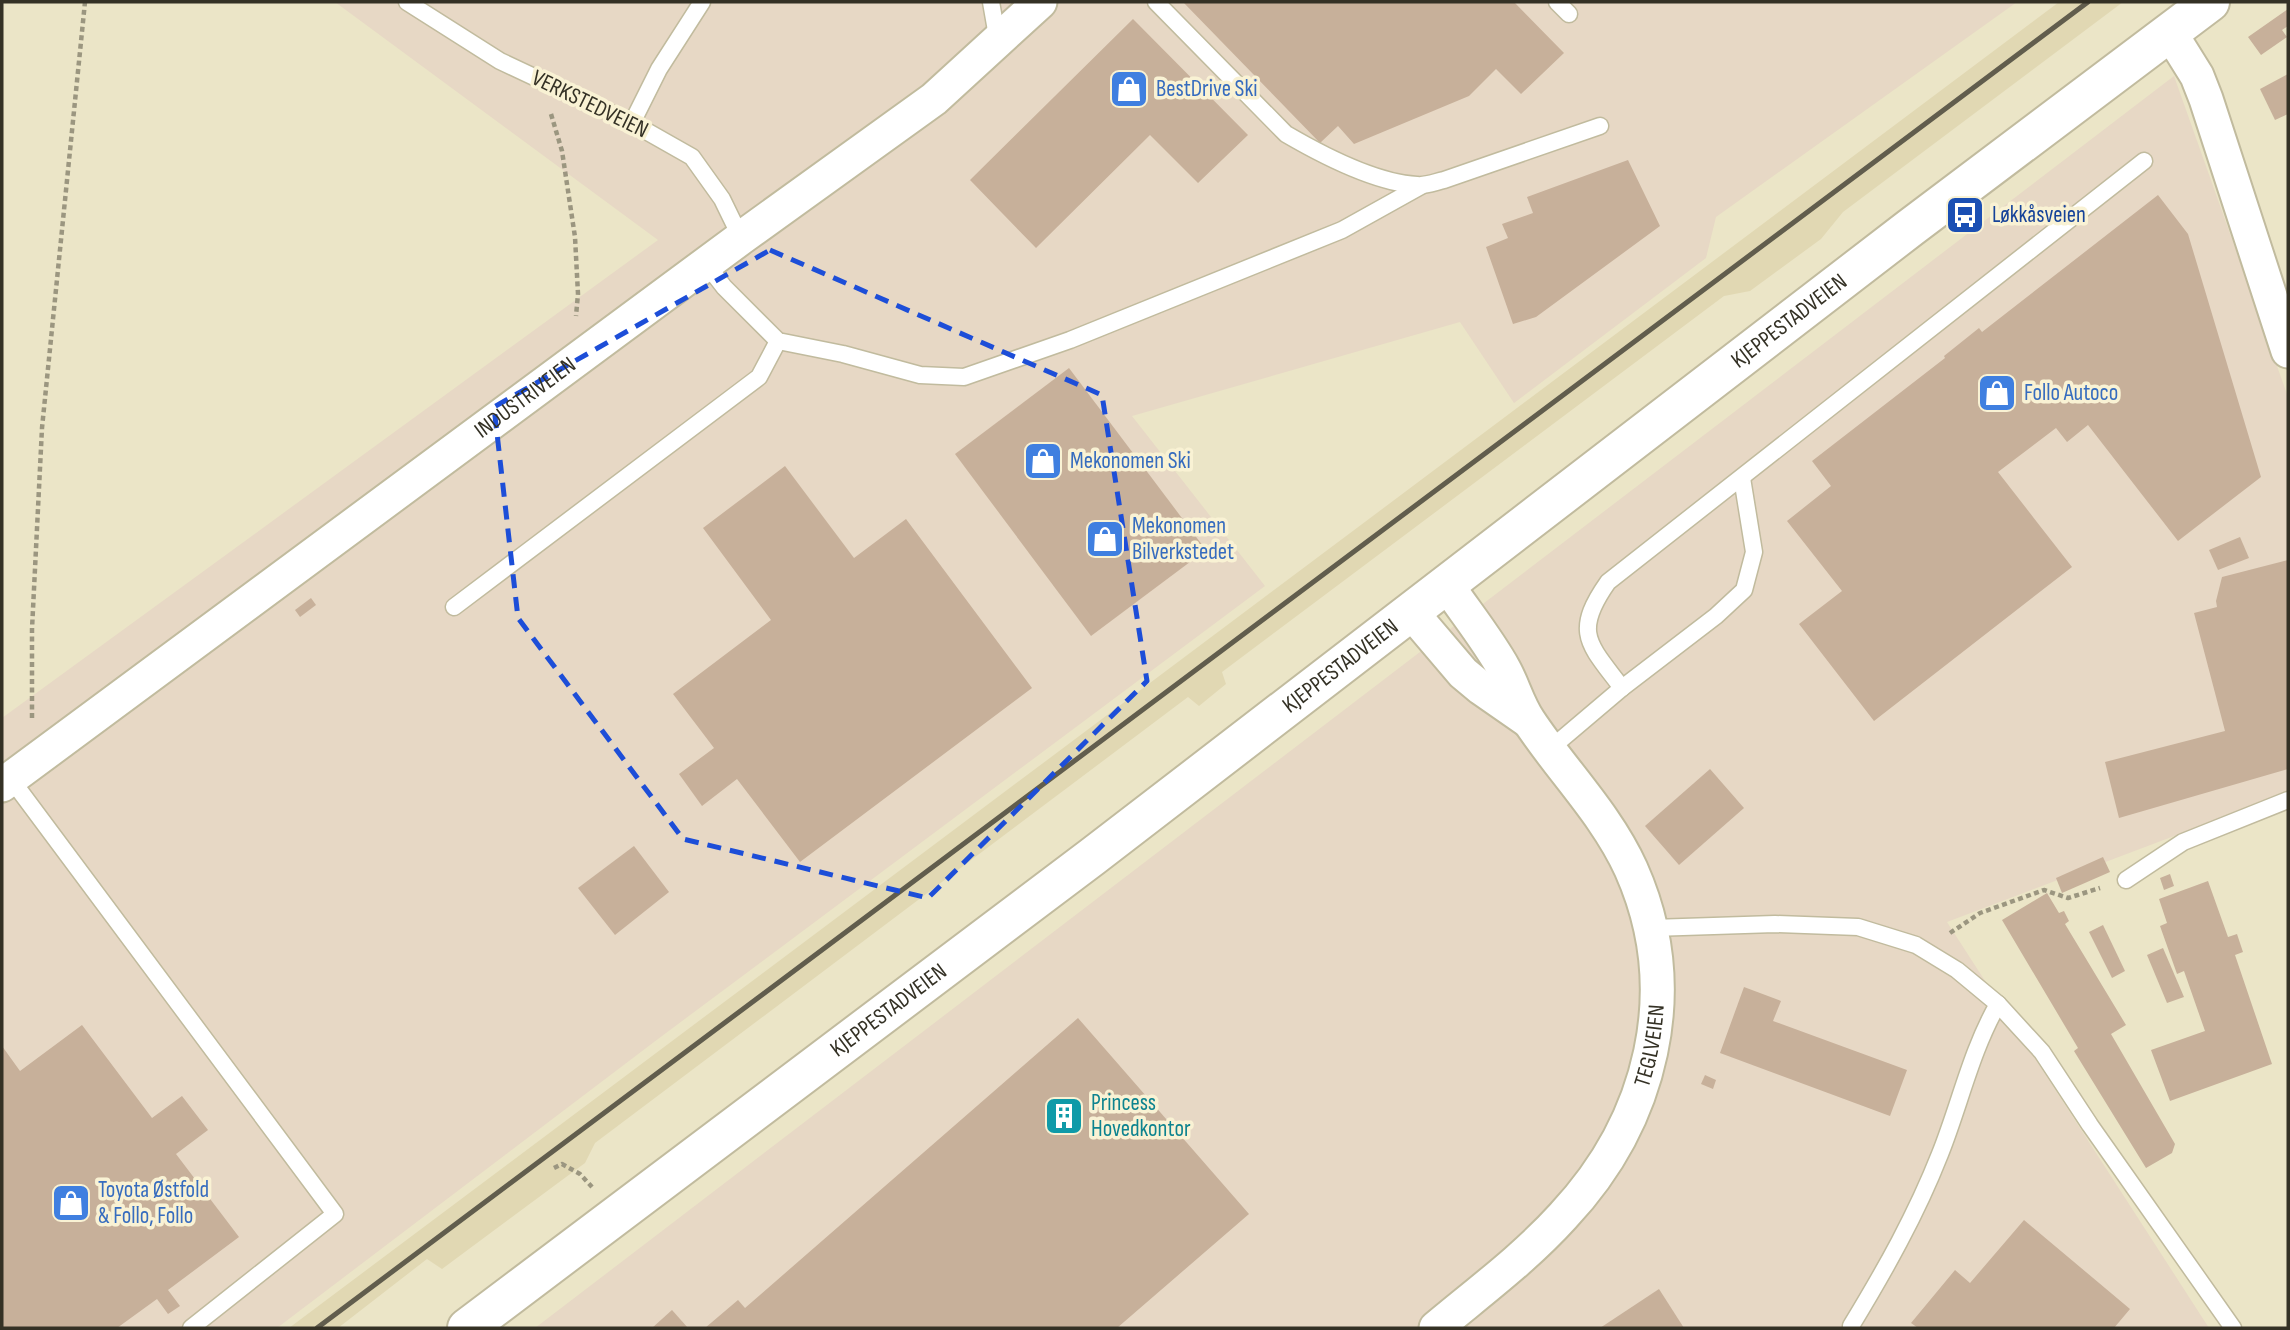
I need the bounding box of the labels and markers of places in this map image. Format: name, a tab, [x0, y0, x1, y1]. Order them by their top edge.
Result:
shop icon: BestDrive Ski	[1108, 68, 1150, 110]
place label: BestDrive Ski	[1156, 75, 1257, 103]
bus stop icon: Løkkåsveien	[1944, 194, 1986, 236]
place label: Løkkåsveien	[1992, 201, 2086, 229]
shop icon: Follo Autoco	[1976, 372, 2018, 414]
place label: Follo Autoco	[2024, 379, 2118, 407]
shop icon: Mekonomen Ski	[1022, 440, 1064, 482]
place label: Mekonomen Ski	[1070, 447, 1191, 475]
place label: Mekonomen Bilverkstedet	[1132, 512, 1234, 566]
shop icon: Mekonomen Bilverkstedet	[1084, 518, 1126, 560]
place label: Princess Hovedkontor	[1091, 1089, 1191, 1143]
building icon: Princess Hovedkontor	[1043, 1095, 1085, 1137]
place label: Toyota Østfold & Follo, Follo	[98, 1176, 209, 1230]
shop icon: Toyota Østfold & Follo, Follo	[50, 1182, 92, 1224]

